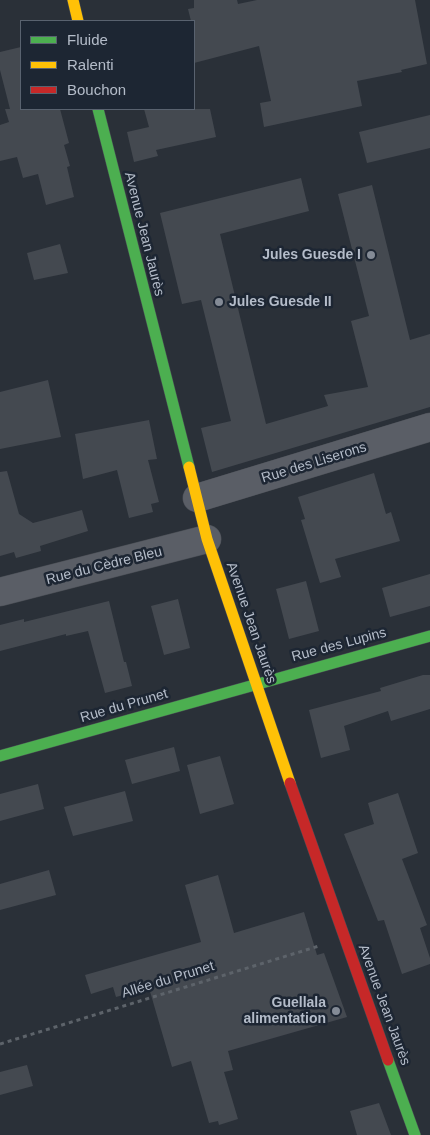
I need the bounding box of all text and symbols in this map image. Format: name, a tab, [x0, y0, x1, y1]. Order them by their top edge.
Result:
legend	[20, 20, 195, 110]
text: Fluide	[67, 31, 108, 48]
text: Ralenti	[67, 56, 114, 73]
text: Bouchon	[67, 81, 126, 98]
street label: Avenue Jean Jaurès	[120, 170, 168, 298]
place label: Jules Guesde I	[262, 247, 361, 263]
marker: Jules Guesde I	[365, 249, 377, 261]
place label: Jules Guesde II	[229, 294, 332, 310]
marker: Jules Guesde II	[213, 296, 225, 308]
street label: Rue des Liserons	[259, 439, 369, 487]
street label: Rue du Cèdre Bleu	[44, 543, 164, 589]
street label: Avenue Jean Jaurès	[222, 560, 280, 686]
street label: Rue des Lupins	[290, 624, 388, 666]
street label: Rue du Prunet	[78, 685, 170, 727]
street label: Avenue Jean Jaurès	[354, 942, 414, 1068]
street label: Allée du Prunet	[120, 958, 216, 1002]
place label: Guellala alimentation	[244, 995, 326, 1028]
marker: Guellala alimentation	[330, 1005, 342, 1017]

